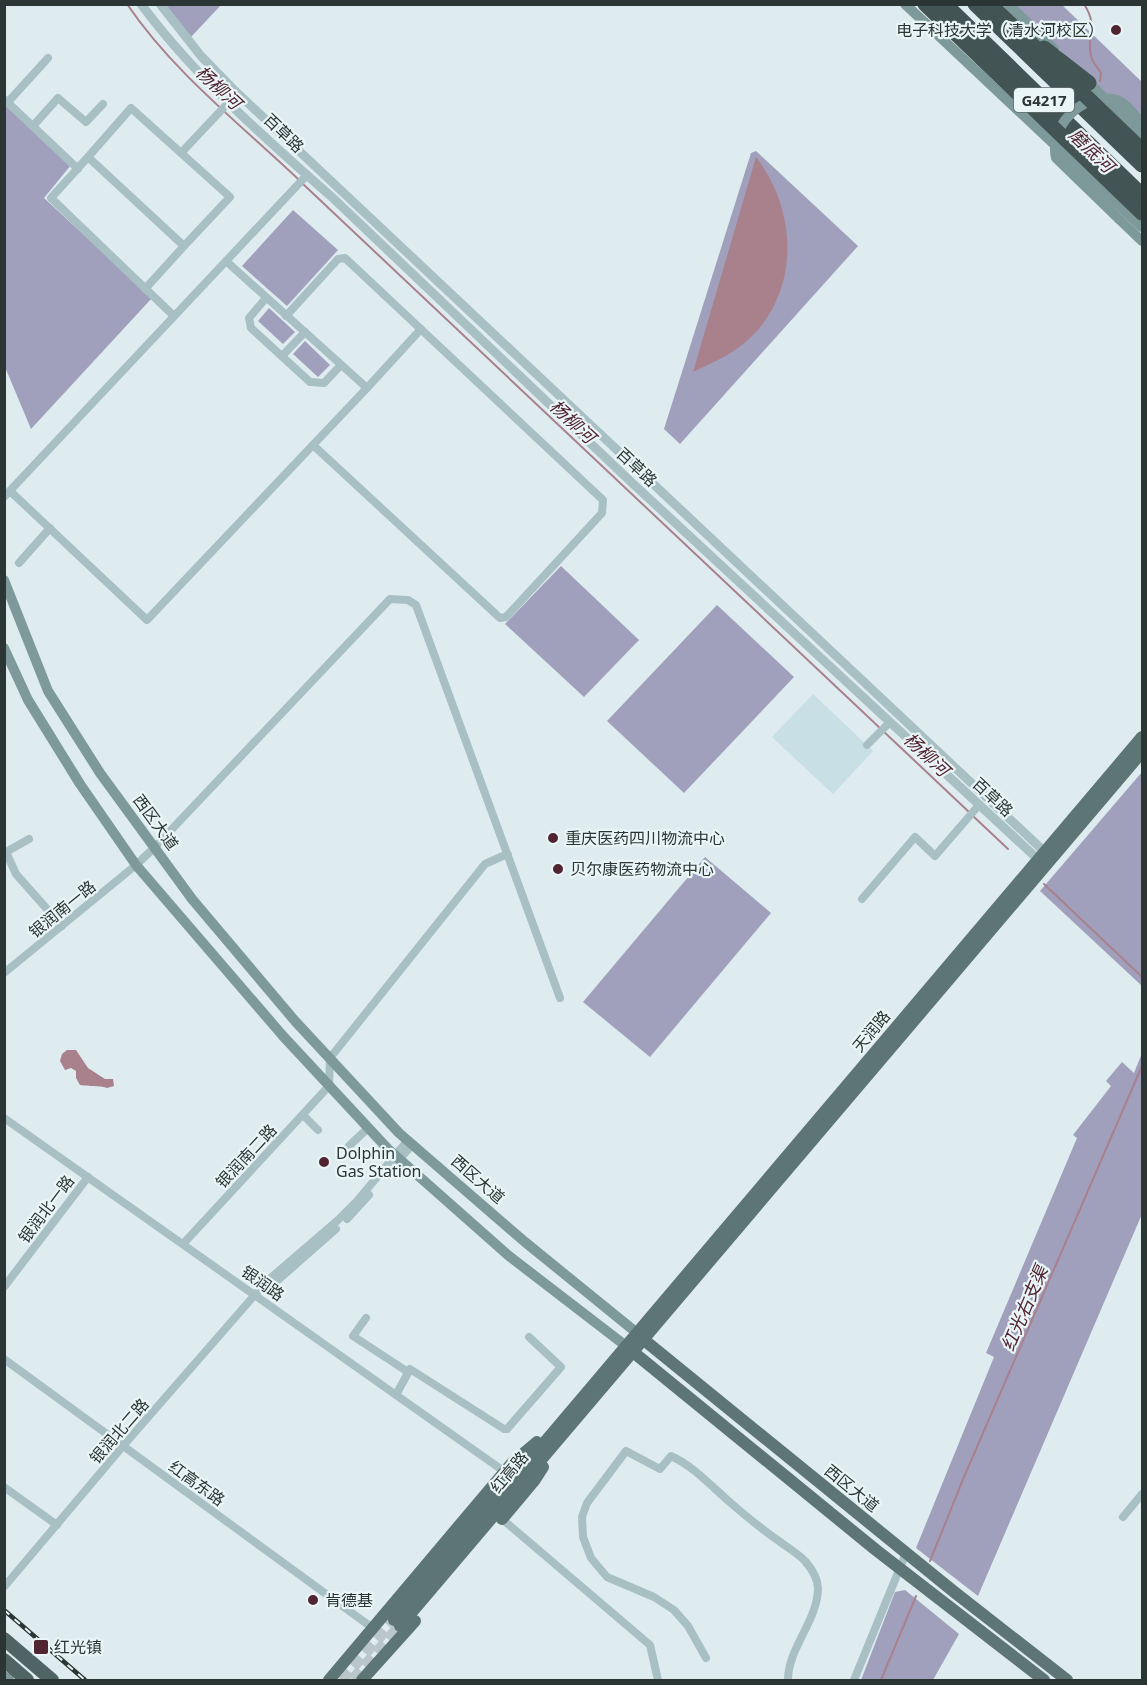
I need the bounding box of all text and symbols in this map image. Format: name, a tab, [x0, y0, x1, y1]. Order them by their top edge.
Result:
place label: 电子科技大学（清水河校区）	[896, 19, 1104, 41]
marker: 电子科技大学（清水河校区）	[1109, 23, 1123, 37]
water label: 杨柳河	[191, 60, 249, 116]
road number: G4217	[1014, 88, 1074, 112]
street label: 百草路	[259, 108, 309, 158]
water label: 磨底河	[1064, 123, 1122, 179]
water label: 杨柳河	[545, 394, 603, 450]
street label: 百草路	[612, 443, 662, 491]
water label: 杨柳河	[899, 727, 957, 783]
street label: 百草路	[968, 773, 1018, 821]
street label: 西区大道	[128, 790, 184, 854]
place label: 重庆医药四川物流中心	[565, 827, 725, 849]
marker: 重庆医药四川物流中心	[546, 831, 560, 845]
place label: 贝尔康医药物流中心	[570, 858, 714, 880]
marker: 贝尔康医药物流中心	[551, 862, 565, 876]
street label: 银润南一路	[24, 875, 100, 943]
street label: 天润路	[847, 1006, 895, 1056]
street label: 银润南二路	[211, 1119, 281, 1193]
place label: Dolphin Gas Station	[336, 1142, 421, 1182]
street label: 西区大道	[447, 1150, 509, 1208]
marker: Dolphin Gas Station	[317, 1155, 331, 1169]
street label: 银润北一路	[13, 1170, 79, 1248]
water label: 红光右支渠	[995, 1259, 1054, 1354]
street label: 银润路	[237, 1260, 289, 1306]
street label: 银润北二路	[84, 1394, 154, 1468]
street label: 红高路	[485, 1447, 533, 1497]
street label: 红高东路	[165, 1455, 229, 1511]
street label: 西区大道	[820, 1459, 884, 1517]
place label: 肯德基	[325, 1589, 373, 1611]
marker: 肯德基	[306, 1593, 320, 1607]
place label: 红光镇	[54, 1636, 102, 1658]
marker: 红光镇	[32, 1638, 50, 1656]

